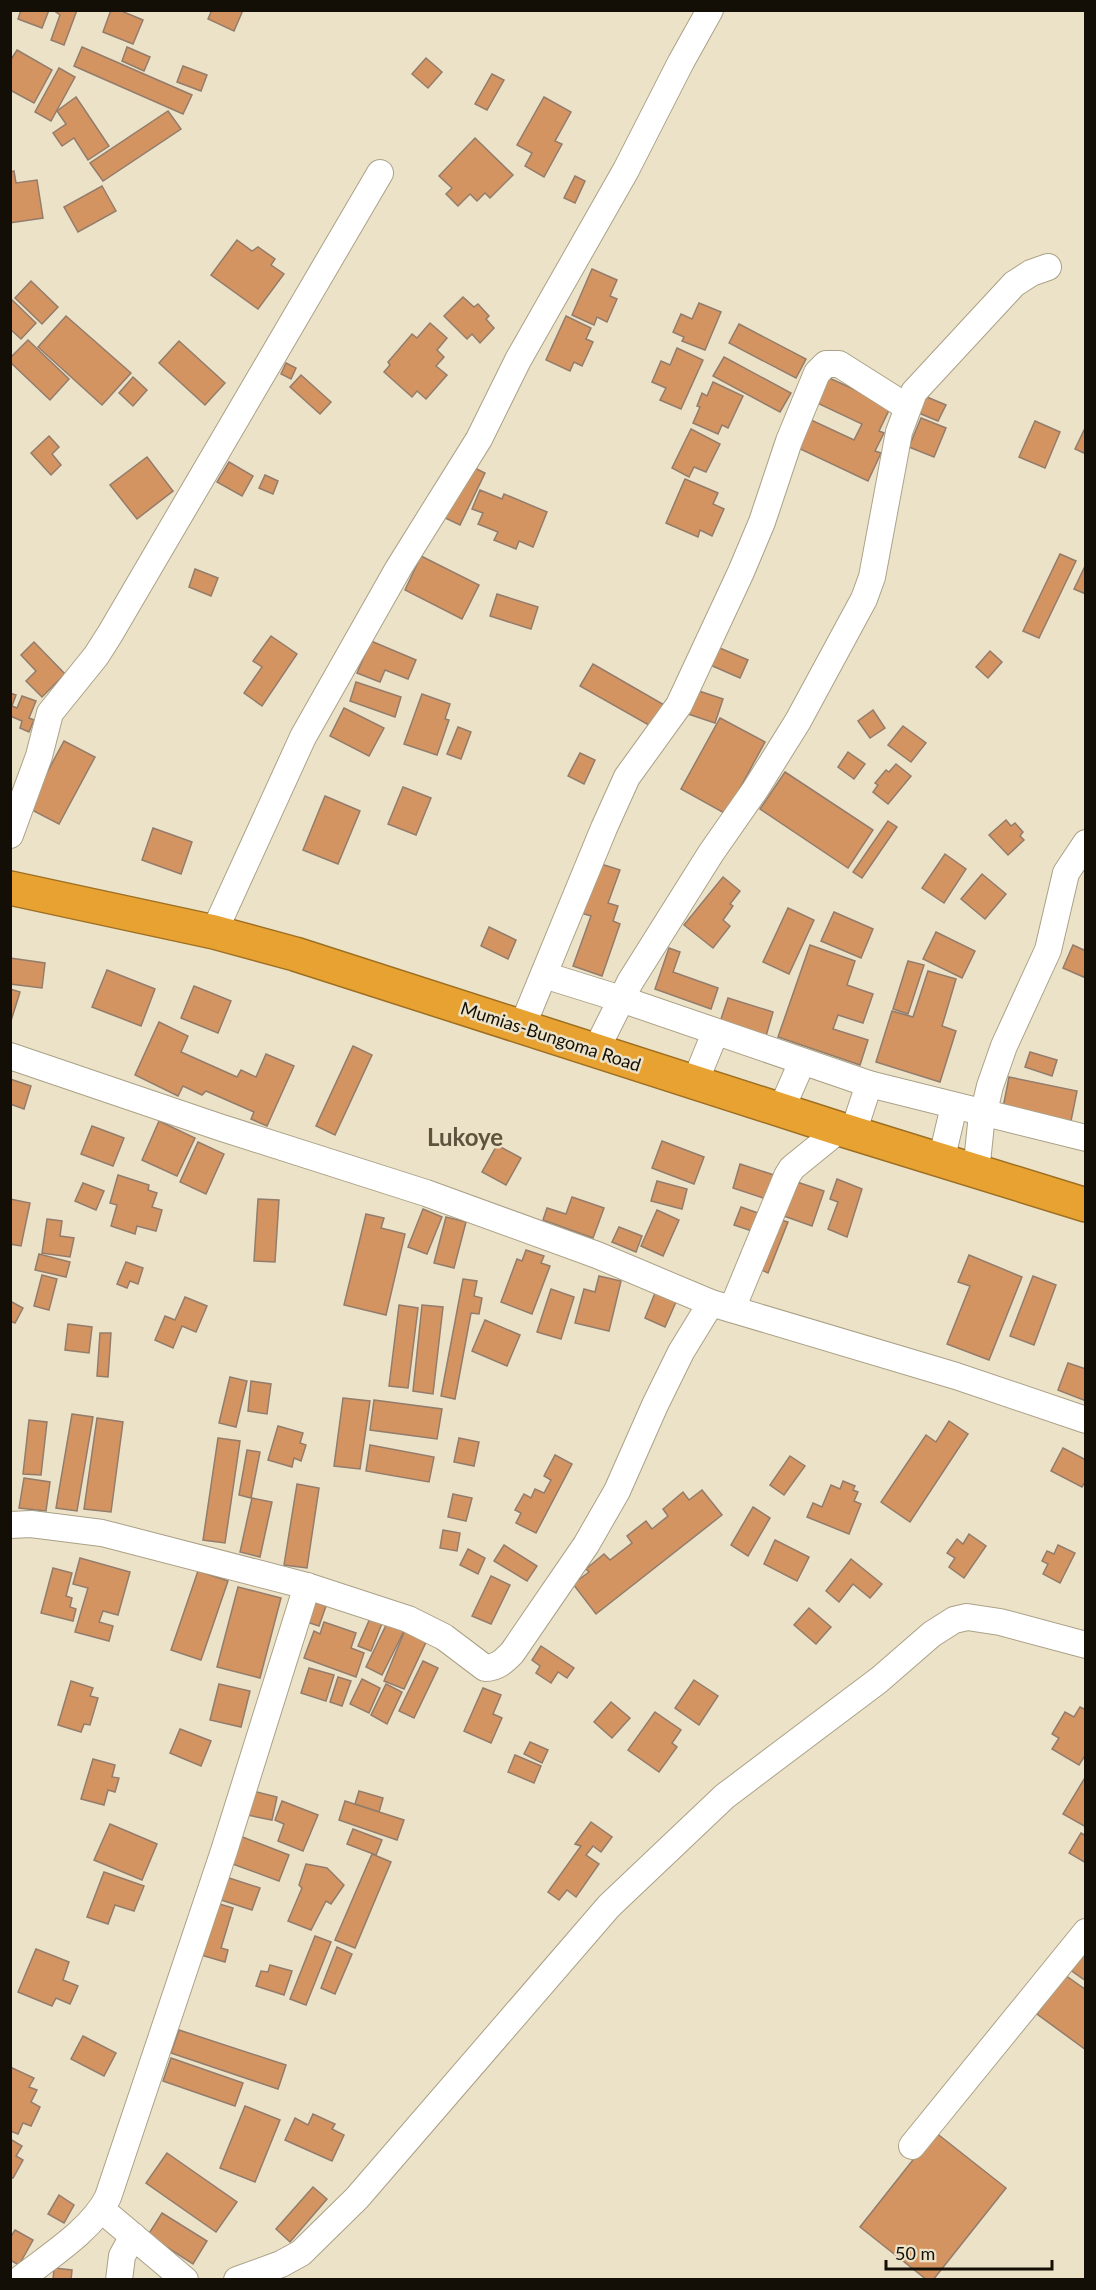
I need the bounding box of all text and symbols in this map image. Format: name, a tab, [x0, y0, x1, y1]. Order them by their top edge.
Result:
street label: Mumias-Bungoma Road	[458, 996, 644, 1076]
district label: Lukoye	[427, 1122, 503, 1151]
scale bar	[886, 2233, 1052, 2271]
text: 50 m	[895, 2242, 935, 2264]

